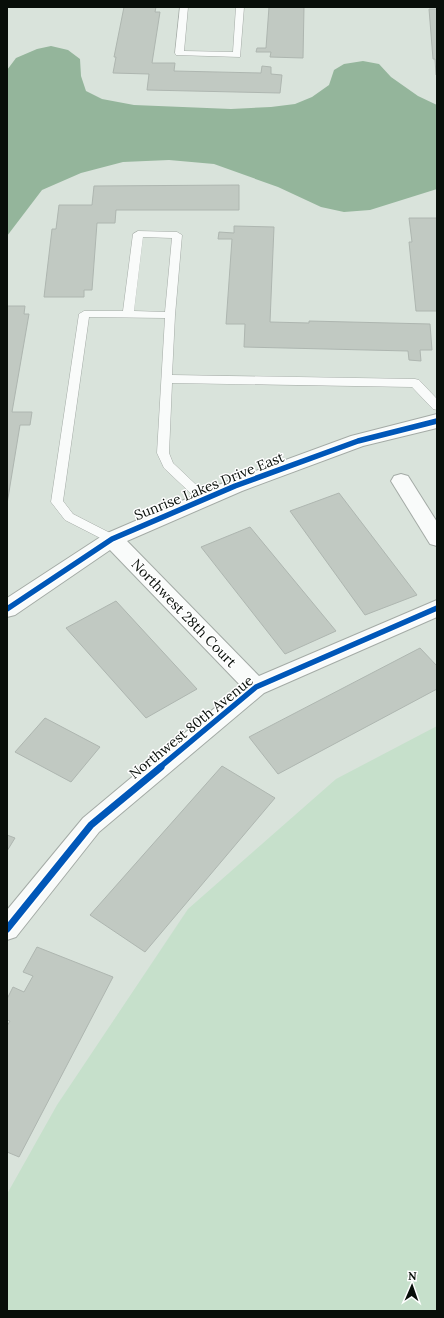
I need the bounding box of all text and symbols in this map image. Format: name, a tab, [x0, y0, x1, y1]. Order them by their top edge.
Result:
street label: Sunrise Lakes Drive East	[132, 448, 287, 524]
street label: Northwest 28th Court	[128, 555, 241, 671]
street label: Northwest 80th Avenue	[125, 671, 257, 783]
north arrow	[392, 1266, 432, 1306]
text: N	[408, 1269, 417, 1283]

